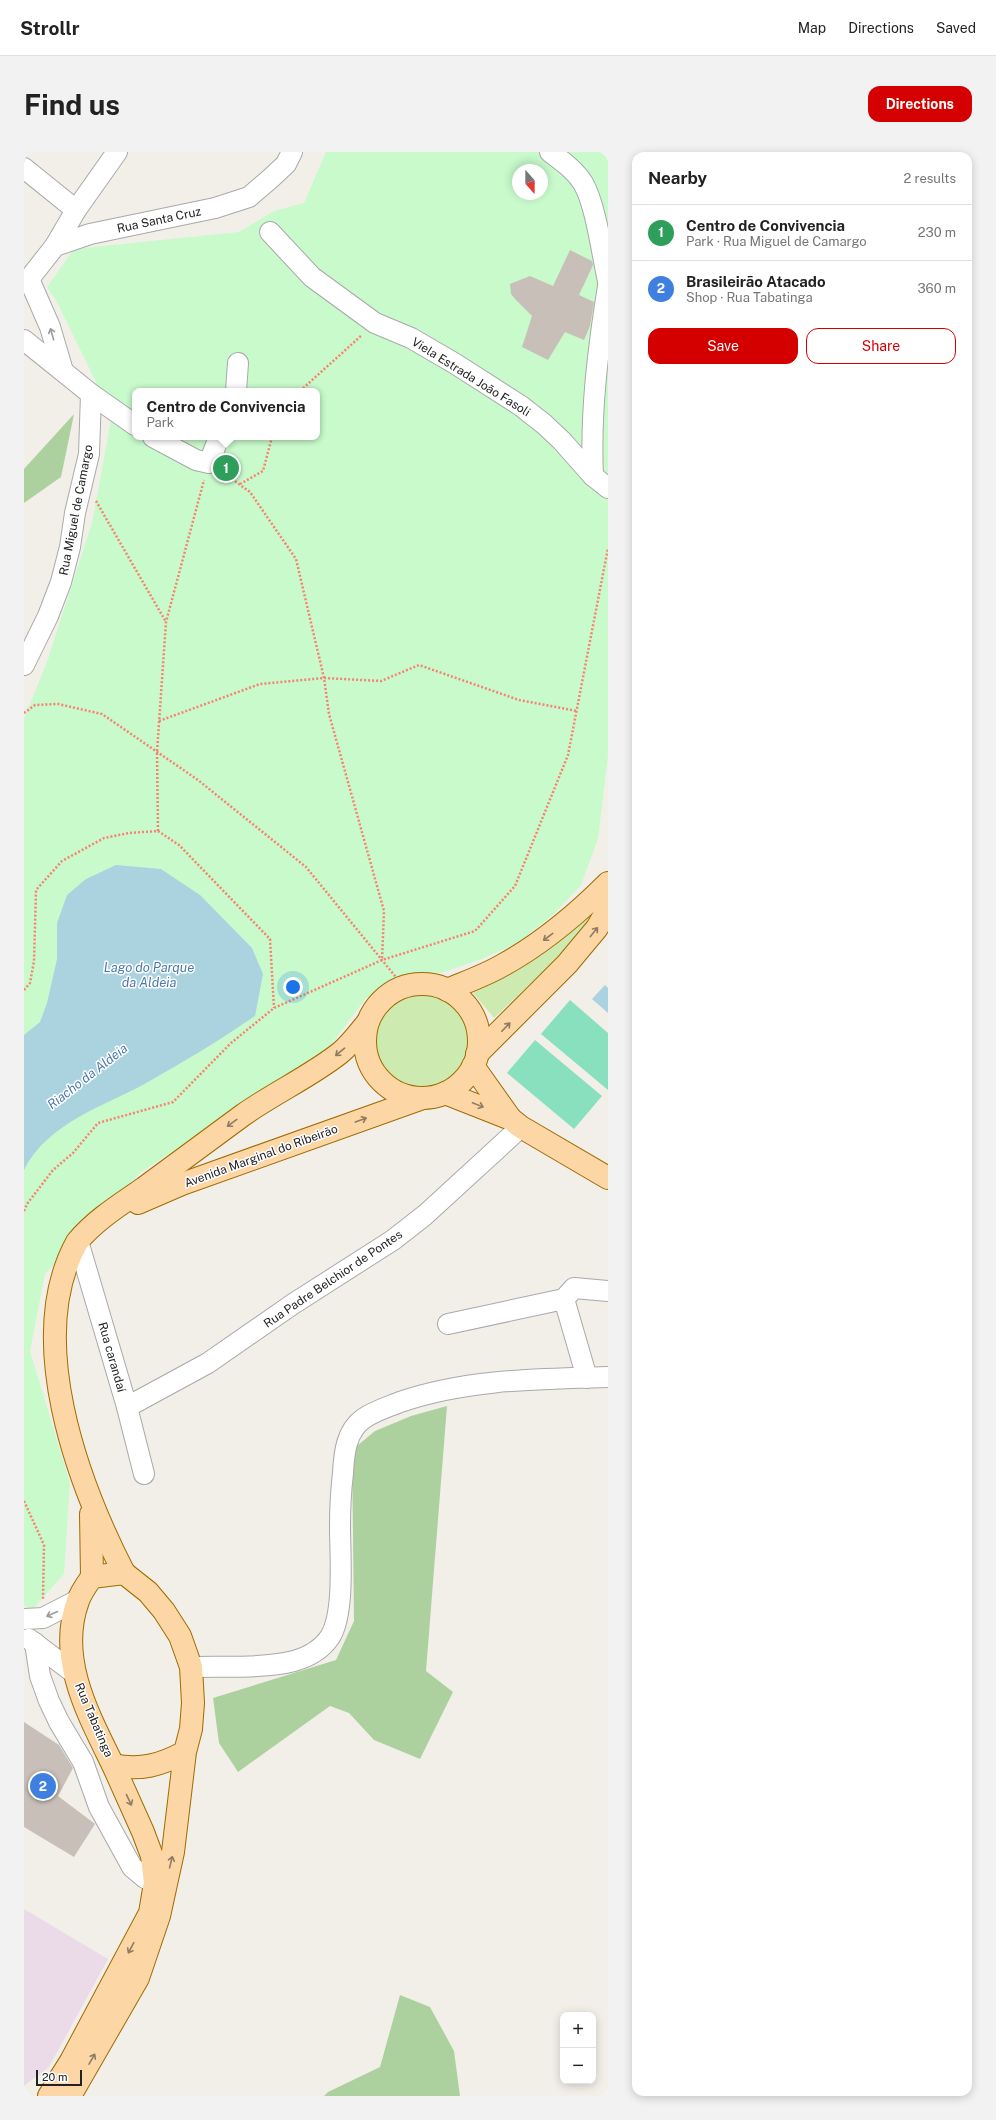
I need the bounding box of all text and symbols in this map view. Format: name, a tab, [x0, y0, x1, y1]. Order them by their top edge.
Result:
text: Strollr	[20, 17, 79, 39]
text: Map	[798, 20, 826, 36]
text: Directions	[848, 20, 914, 36]
text: Saved	[936, 20, 976, 36]
button: Directions	[868, 86, 972, 122]
text: Find us	[24, 88, 120, 121]
north arrow	[512, 164, 548, 200]
text: Nearby	[648, 168, 707, 188]
text: 2 results	[904, 171, 956, 186]
street label: Rua Santa Cruz	[116, 204, 203, 236]
text: Centro de Convivencia	[686, 217, 845, 234]
text: 1	[658, 225, 664, 240]
text: 230 m	[918, 225, 956, 240]
text: Park · Rua Miguel de Camargo	[686, 234, 867, 249]
text: Brasileirão Atacado	[686, 273, 826, 290]
text: 2	[657, 281, 665, 296]
text: 360 m	[918, 281, 956, 296]
text: Shop · Rua Tabatinga	[686, 290, 813, 305]
one-way arrow	[48, 327, 55, 340]
button: Save	[648, 328, 798, 364]
button: Share	[806, 328, 956, 364]
street label: Viela Estrada João Fasoli	[409, 335, 533, 419]
popup	[132, 388, 320, 440]
text: Centro de Convivencia	[146, 398, 306, 415]
text: Park	[146, 415, 174, 430]
street label: Rua Miguel de Camargo	[56, 443, 96, 576]
pin: 1	[213, 453, 239, 483]
one-way arrow	[589, 926, 598, 937]
one-way arrow	[543, 933, 554, 941]
water label: Lago do Parque da Aldeia	[104, 960, 194, 990]
your location	[283, 977, 303, 997]
one-way arrow	[501, 1022, 511, 1032]
water label: Riacho da Aldeia	[44, 1041, 130, 1112]
one-way arrow	[335, 1047, 346, 1056]
one-way arrow	[472, 1102, 484, 1110]
one-way arrow	[354, 1116, 367, 1123]
one-way arrow	[227, 1119, 238, 1127]
street label: Avenida Marginal do Ribeirão	[182, 1122, 340, 1190]
street label: Rua Padre Belchior de Pontes	[261, 1227, 405, 1331]
street label: Rua carandaí	[95, 1320, 129, 1395]
one-way arrow	[47, 1611, 59, 1618]
street label: Rua Tabatinga	[72, 1681, 116, 1759]
pin: 2	[30, 1771, 56, 1801]
one-way arrow	[126, 1794, 133, 1806]
one-way arrow	[168, 1856, 175, 1869]
one-way arrow	[127, 1942, 134, 1954]
map controls	[560, 2012, 596, 2084]
button: +	[560, 2012, 596, 2048]
button: −	[560, 2048, 596, 2084]
one-way arrow	[88, 2053, 96, 2065]
scale bar	[36, 2068, 82, 2087]
text: 20 m	[42, 2071, 67, 2083]

